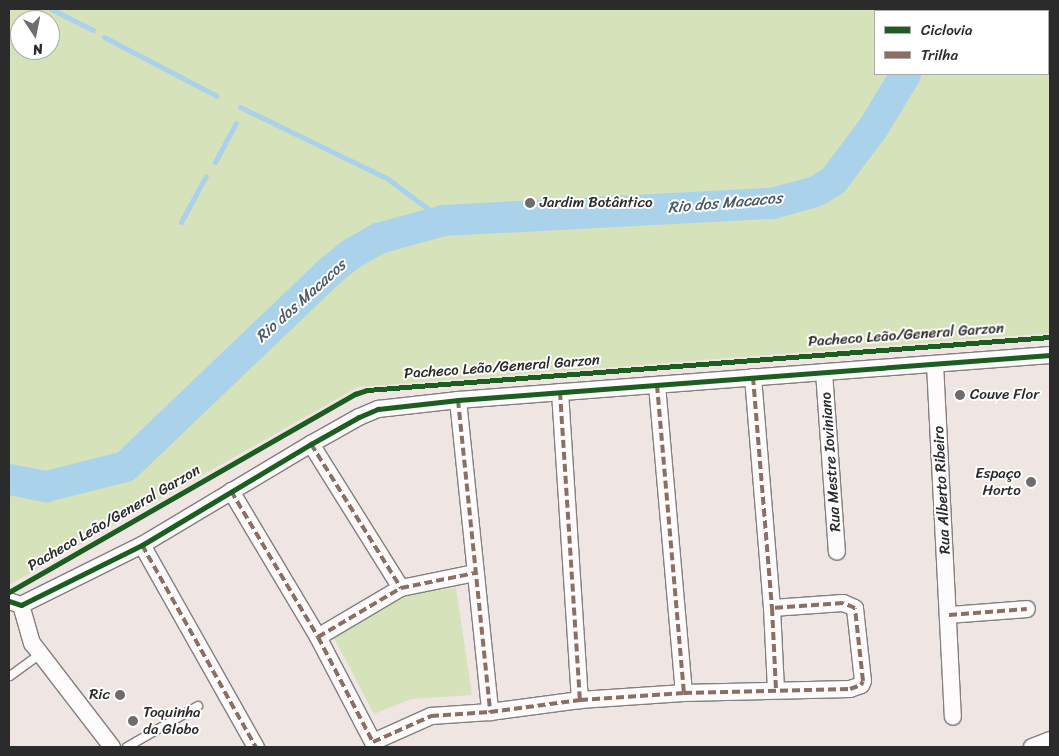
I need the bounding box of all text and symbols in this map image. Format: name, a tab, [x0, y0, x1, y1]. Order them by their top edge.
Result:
north arrow	[10, 10, 60, 60]
legend	[874, 10, 1049, 75]
text: Ciclovia	[921, 17, 973, 43]
text: N	[31, 36, 45, 62]
text: Trilha	[921, 42, 958, 68]
water label: Rio dos Macacos	[667, 188, 783, 218]
place label: Jardim Botântico	[540, 194, 653, 212]
marker: Jardim Botântico	[524, 197, 536, 209]
water label: Rio dos Macacos	[252, 256, 350, 346]
street label: Pacheco Leão/General Garzon	[807, 319, 1005, 351]
street label: Pacheco Leão/General Garzon	[403, 351, 601, 383]
place label: Couve Flor	[970, 386, 1039, 404]
marker: Couve Flor	[954, 389, 966, 401]
street label: Rua Mestre Ioviniano	[817, 392, 845, 532]
street label: Rua Alberto Ribeiro	[930, 425, 954, 555]
street label: Pacheco Leão/General Garzon	[24, 461, 204, 575]
place label: Espaço Horto	[975, 464, 1021, 499]
marker: Espaço Horto	[1025, 476, 1037, 488]
place label: Ric	[89, 686, 110, 704]
marker: Ric	[114, 689, 126, 701]
place label: Toquinha da Globo	[143, 703, 201, 738]
marker: Toquinha da Globo	[127, 715, 139, 727]

